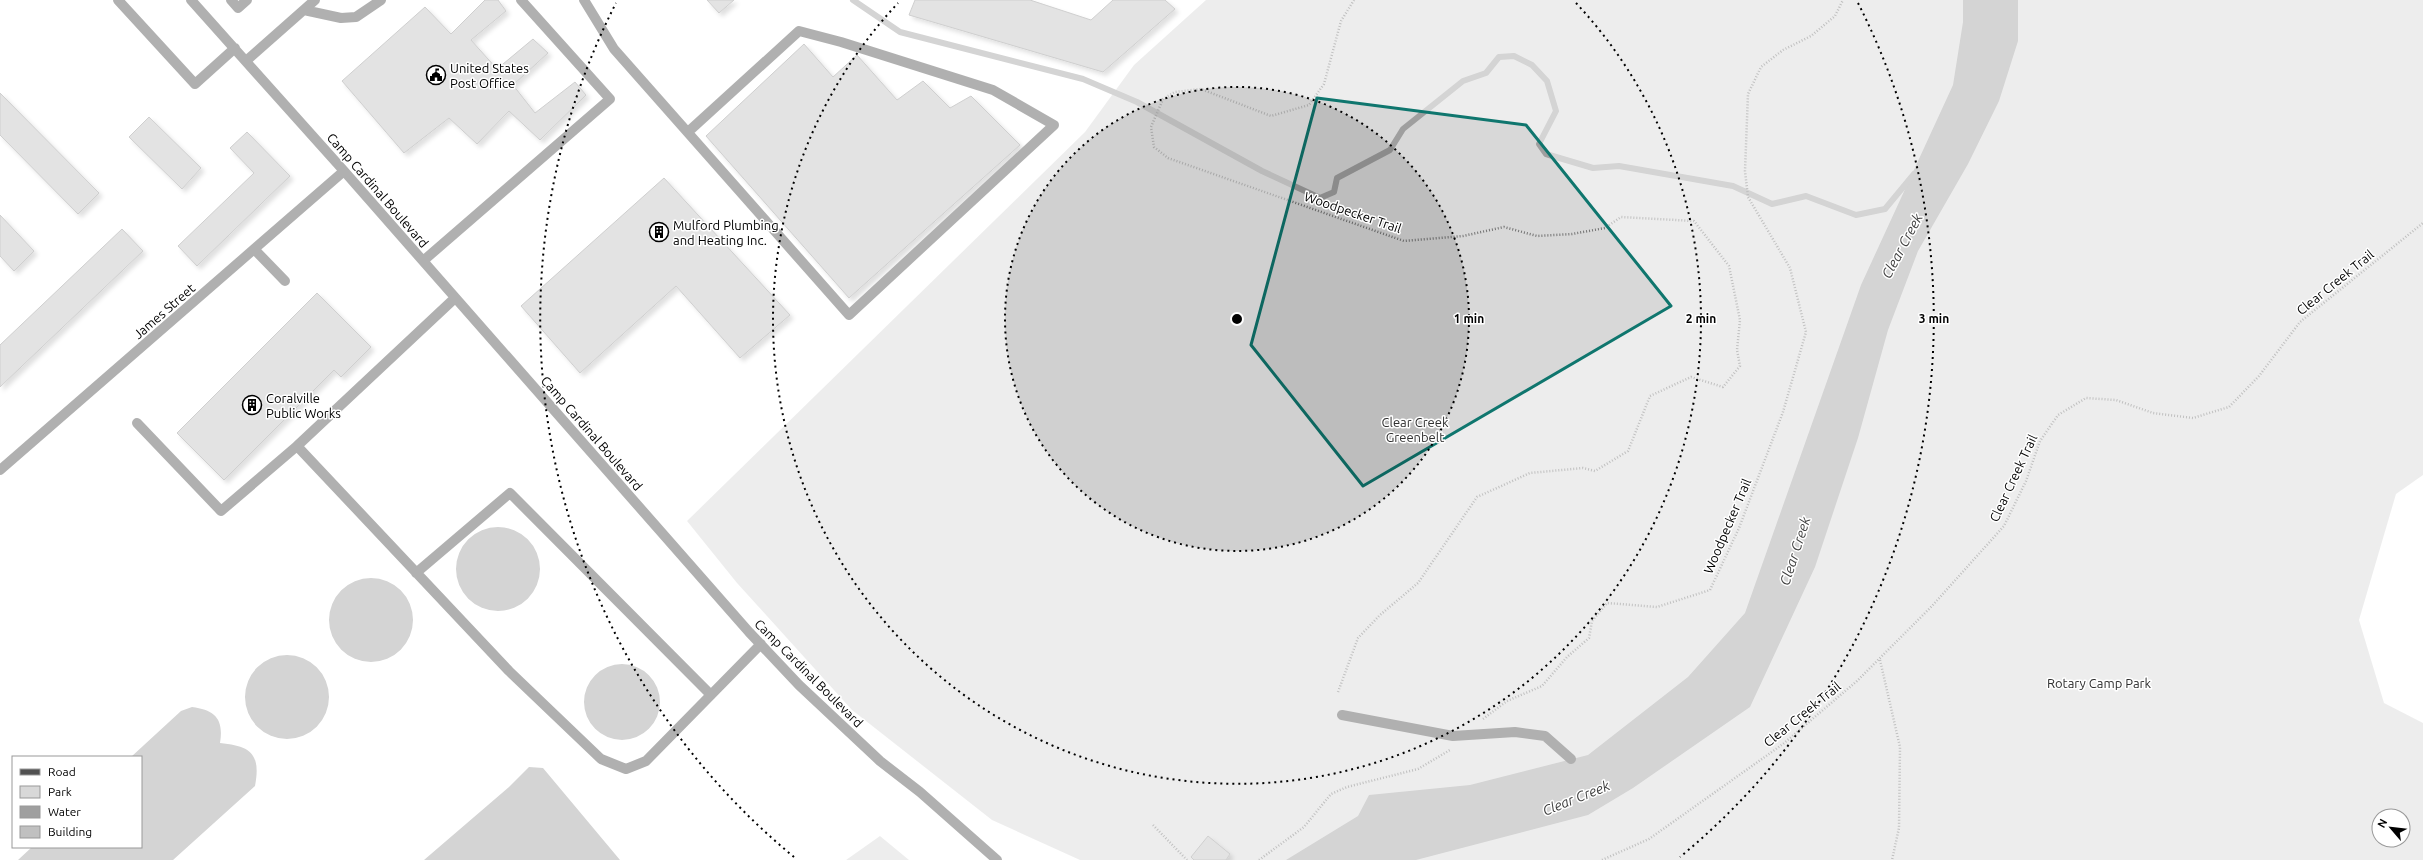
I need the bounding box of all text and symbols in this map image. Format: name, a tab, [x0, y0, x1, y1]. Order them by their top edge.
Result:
place label: United States Post Office	[450, 61, 529, 90]
public building icon: United States Post Office	[425, 64, 447, 86]
street label: Camp Cardinal Boulevard	[325, 130, 431, 250]
street label: Woodpecker Trail	[1303, 189, 1404, 235]
water label: Clear Creek	[1878, 210, 1926, 281]
place label: Mulford Plumbing and Heating Inc.	[673, 218, 779, 247]
building icon: Mulford Plumbing and Heating Inc.	[648, 221, 670, 243]
street label: Clear Creek Trail	[2294, 246, 2377, 317]
street label: James Street	[131, 281, 197, 341]
centre of rings	[1230, 312, 1244, 326]
text: 1 min	[1454, 312, 1484, 325]
text: 2 min	[1686, 312, 1716, 325]
text: 3 min	[1919, 312, 1949, 325]
street label: Camp Cardinal Boulevard	[539, 373, 645, 493]
place label: Coralville Public Works	[266, 391, 341, 420]
building icon: Coralville Public Works	[241, 394, 263, 416]
park label: Clear Creek Greenbelt	[1382, 415, 1449, 444]
street label: Clear Creek Trail	[1987, 432, 2040, 524]
street label: Woodpecker Trail	[1701, 476, 1754, 576]
water label: Clear Creek	[1776, 514, 1814, 587]
street label: Camp Cardinal Boulevard	[752, 616, 866, 730]
park label: Rotary Camp Park	[2047, 676, 2152, 690]
street label: Clear Creek Trail	[1761, 678, 1844, 749]
legend	[12, 756, 142, 848]
text: Road	[48, 765, 76, 778]
water label: Clear Creek	[1540, 777, 1613, 819]
text: Park	[48, 785, 72, 798]
text: Water	[48, 805, 81, 818]
north arrow	[2371, 808, 2411, 848]
text: N	[2375, 817, 2389, 830]
text: Building	[48, 825, 92, 838]

